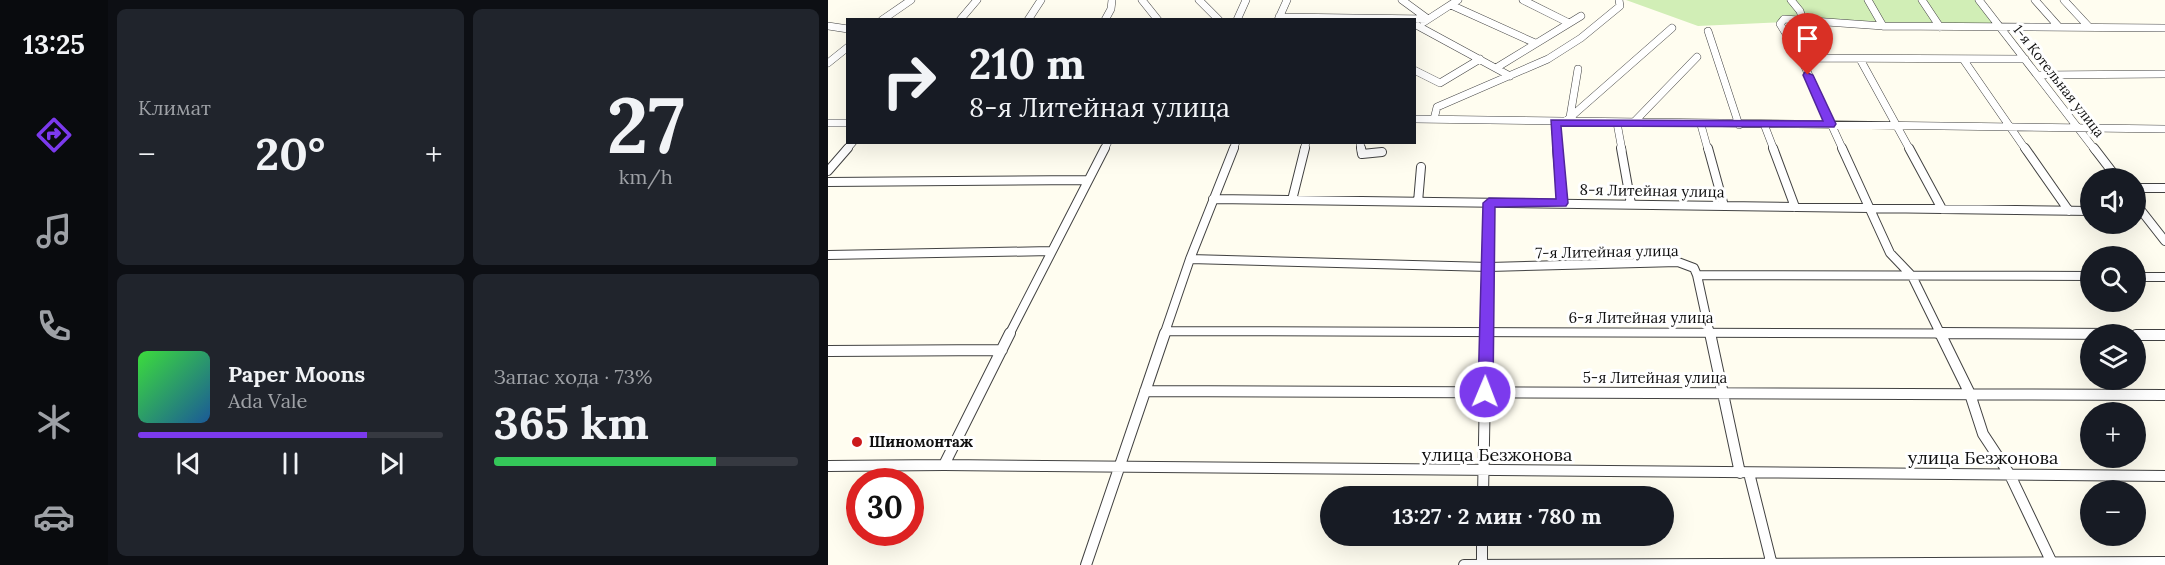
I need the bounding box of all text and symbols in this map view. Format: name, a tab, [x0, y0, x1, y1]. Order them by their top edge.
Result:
pin	[1782, 13, 1833, 75]
street label: 1-я Котельная улица	[2009, 21, 2109, 141]
icon: arrive	[1791, 22, 1824, 55]
text: 13:25	[23, 27, 85, 61]
text: 210 m	[969, 37, 1085, 91]
icon: right	[870, 42, 948, 120]
text: 27	[607, 75, 685, 174]
text: 8-я Литейная улица	[969, 90, 1230, 124]
text: Климат	[138, 95, 211, 120]
icon: directions	[33, 114, 75, 156]
text: 20°	[255, 125, 325, 182]
text: −	[138, 133, 156, 175]
text: +	[425, 133, 442, 175]
text: km/h	[619, 164, 673, 189]
map controls	[2080, 168, 2146, 546]
button: sound	[2080, 168, 2146, 234]
street label: 8-я Литейная улица	[1579, 180, 1725, 201]
icon: music	[33, 210, 75, 252]
street label: 7-я Литейная улица	[1535, 241, 1679, 262]
button: search	[2080, 246, 2146, 312]
icon: phone	[33, 305, 75, 347]
street label: 6-я Литейная улица	[1568, 308, 1714, 327]
button: layers	[2080, 324, 2146, 390]
text: Paper Moons	[228, 360, 365, 388]
position arrow	[1453, 360, 1517, 424]
text: Запас хода · 73%	[494, 364, 652, 389]
street label: 5-я Литейная улица	[1583, 368, 1728, 387]
text: Ada Vale	[228, 388, 307, 413]
text: 365 km	[494, 394, 649, 451]
icon: climate	[33, 401, 75, 443]
button: +	[2080, 402, 2146, 468]
place label: Шиномонтаж	[869, 432, 974, 451]
marker: Шиномонтаж	[850, 435, 864, 449]
street label: улица Безжонова	[1422, 443, 1572, 466]
street label: улица Безжонова	[1908, 446, 2058, 469]
icon: previous	[172, 447, 205, 480]
icon: pause	[274, 447, 307, 480]
icon: next	[375, 447, 408, 480]
speed limit sign: 30	[846, 468, 924, 546]
button: −	[2080, 480, 2146, 546]
icon: car	[33, 496, 75, 538]
text: 13:27 · 2 мин · 780 m	[1392, 502, 1602, 530]

